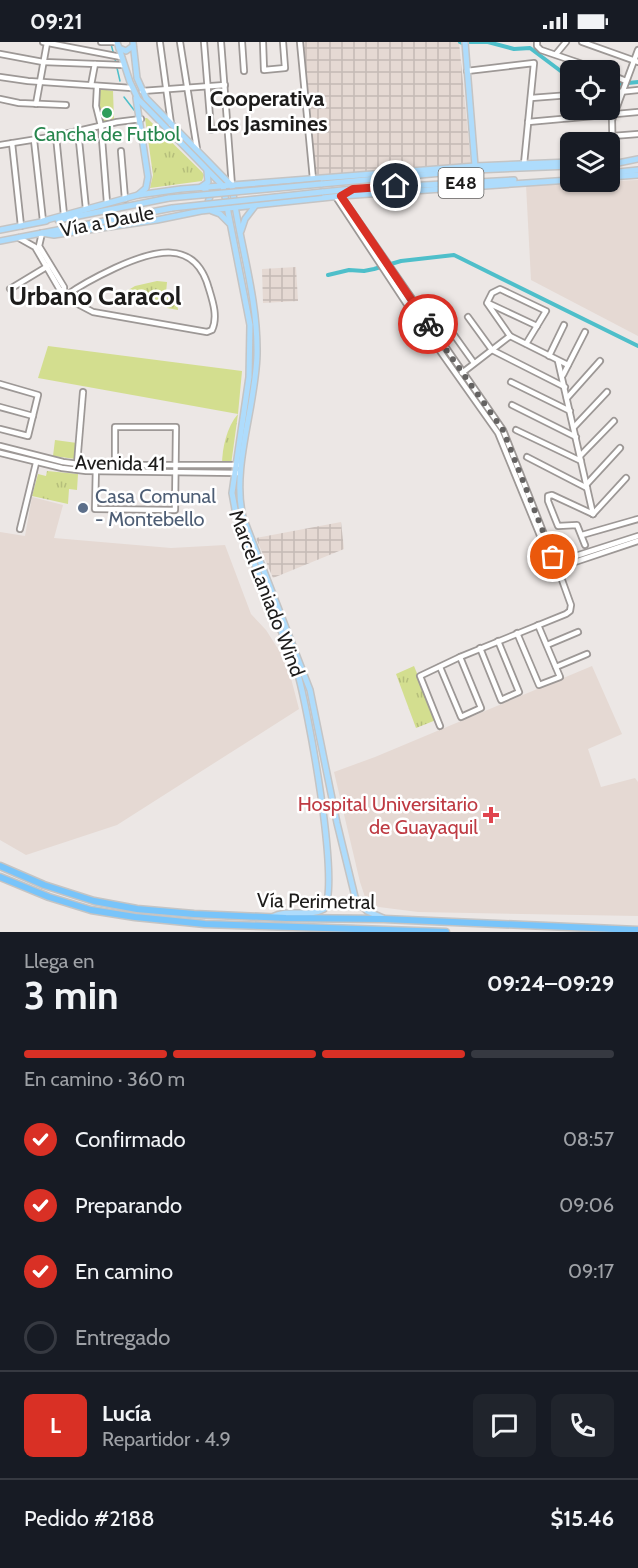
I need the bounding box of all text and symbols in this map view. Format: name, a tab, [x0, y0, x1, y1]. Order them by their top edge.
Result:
text: 09:21	[30, 8, 83, 35]
map controls	[560, 60, 620, 192]
button: locate	[560, 60, 620, 120]
district label: Cooperativa Los Jasmines	[206, 85, 328, 137]
marker: Cancha de Futbol	[100, 106, 114, 120]
place label: Cancha de Futbol	[34, 122, 181, 146]
button: layers	[560, 132, 620, 192]
pin	[370, 160, 421, 211]
road number: E48	[438, 168, 484, 198]
icon: home	[379, 169, 412, 202]
street label: Vía a Daule	[58, 200, 156, 242]
district label: Urbano Caracol	[8, 280, 182, 312]
courier	[398, 294, 458, 354]
icon: bike	[412, 308, 445, 341]
street label: Avenida 41	[75, 450, 165, 476]
place label: Casa Comunal - Montebello	[95, 484, 216, 531]
marker: Casa Comunal - Montebello	[76, 501, 90, 515]
street label: Marcel Laniado Wind	[224, 506, 310, 680]
pin	[527, 531, 578, 582]
icon: bag	[536, 540, 569, 573]
place label: Hospital Universitario de Guayaquil	[298, 792, 478, 839]
marker: Hospital Universitario de Guayaquil	[482, 806, 500, 824]
street label: Vía Perimetral	[257, 888, 376, 914]
text: Llega en	[24, 949, 94, 973]
text: 09:24–09:29	[487, 970, 614, 997]
text: 3 min	[24, 971, 119, 1019]
text: En camino · 360 m	[24, 1067, 185, 1091]
icon: check	[24, 1123, 57, 1156]
text: Confirmado	[75, 1126, 186, 1153]
text: 08:57	[563, 1127, 614, 1151]
icon: check	[24, 1189, 57, 1222]
text: Preparando	[75, 1192, 182, 1219]
text: 09:06	[559, 1193, 614, 1217]
icon: check	[24, 1255, 57, 1288]
text: En camino	[75, 1258, 173, 1285]
text: 09:17	[568, 1259, 614, 1283]
text: Entregado	[75, 1324, 170, 1351]
button: chat	[473, 1394, 536, 1457]
button: phone	[551, 1394, 614, 1457]
text: Lucía	[102, 1400, 151, 1427]
text: L	[50, 1412, 61, 1439]
text: Repartidor · 4.9	[102, 1427, 231, 1451]
text: Pedido #2188	[24, 1505, 155, 1532]
text: $15.46	[550, 1505, 614, 1532]

